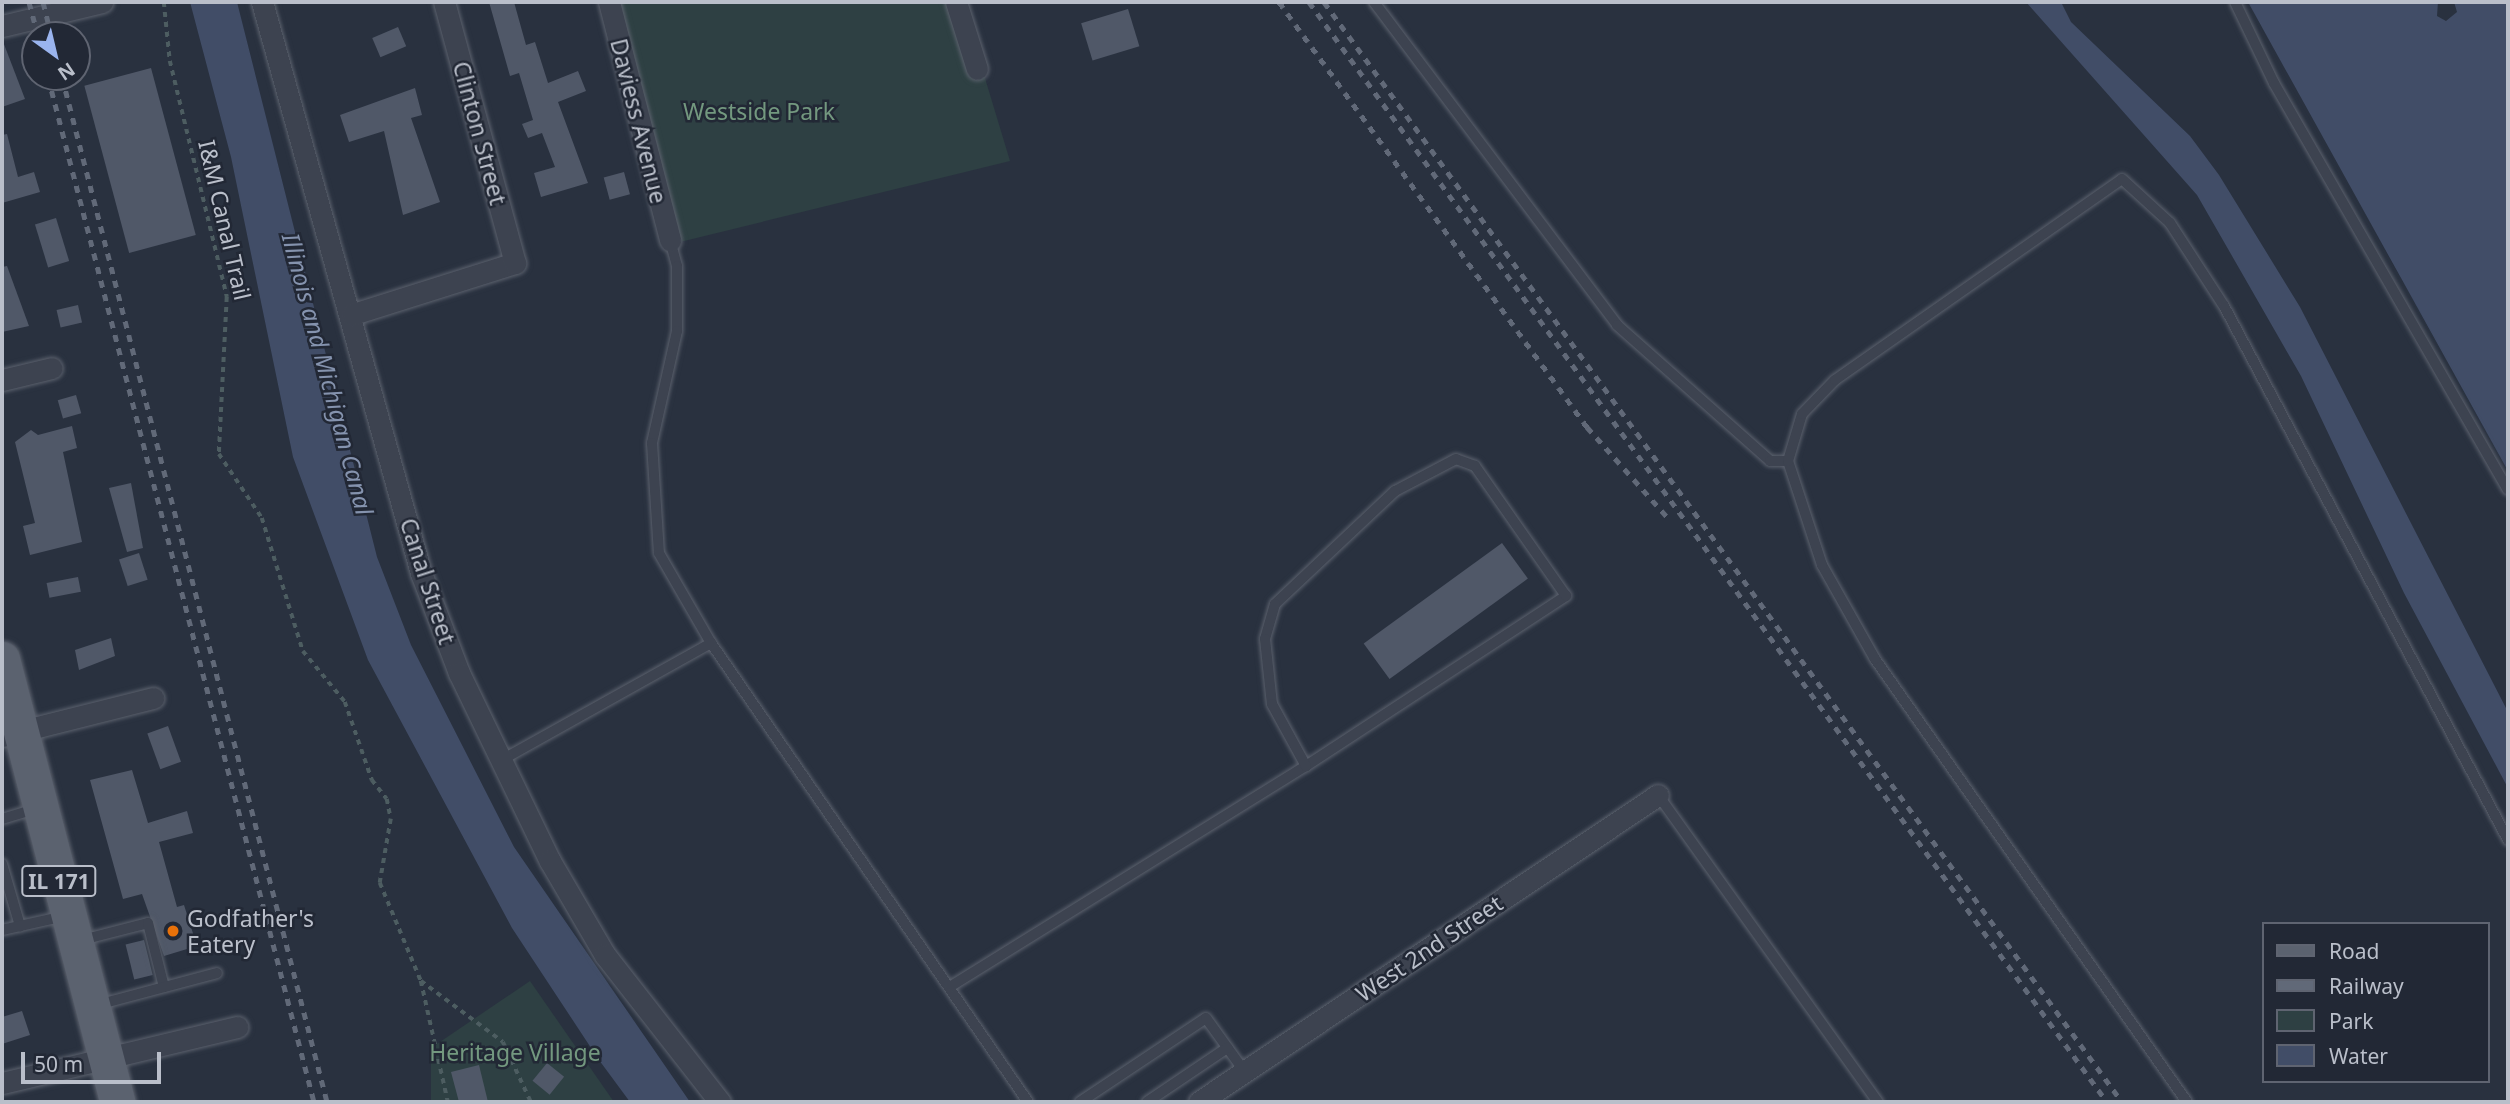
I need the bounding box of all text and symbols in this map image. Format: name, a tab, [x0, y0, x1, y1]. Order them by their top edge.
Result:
north arrow	[21, 21, 91, 91]
street label: Daviess Avenue	[605, 36, 673, 206]
text: N	[53, 57, 80, 87]
street label: Clinton Street	[448, 58, 512, 208]
park label: Westside Park	[683, 97, 835, 125]
street label: I&M Canal Trail	[193, 137, 257, 303]
water label: Illinois and Michigan Canal	[276, 230, 380, 518]
street label: Canal Street	[395, 515, 461, 647]
road number: IL 171	[20, 864, 98, 898]
street label: West 2nd Street	[1350, 889, 1508, 1007]
place label: Godfather's Eatery	[187, 904, 314, 958]
legend	[2262, 922, 2489, 1083]
marker: Godfather's Eatery	[165, 923, 181, 939]
text: Road	[2329, 937, 2379, 965]
text: Railway	[2329, 972, 2404, 1000]
text: Park	[2329, 1007, 2373, 1035]
scale bar	[24, 1038, 164, 1082]
park label: Heritage Village	[429, 1038, 601, 1066]
text: Water	[2329, 1042, 2388, 1070]
text: 50 m	[34, 1050, 83, 1078]

